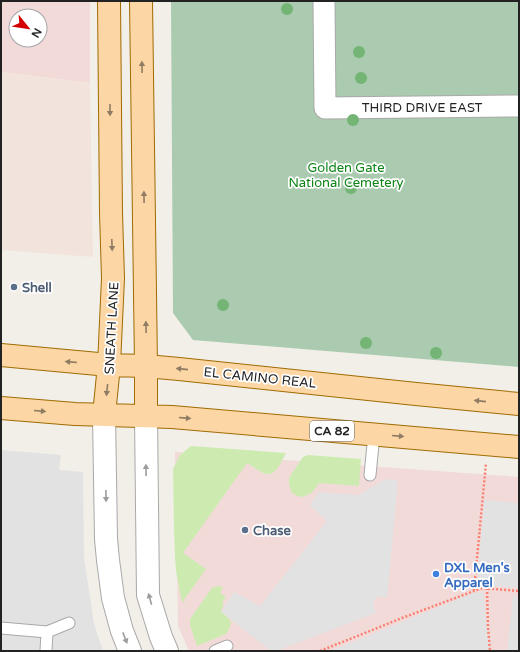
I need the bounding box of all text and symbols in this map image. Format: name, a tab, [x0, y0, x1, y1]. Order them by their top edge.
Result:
north arrow	[8, 8, 48, 48]
text: N	[28, 26, 44, 40]
one-way arrow	[139, 60, 145, 73]
street label: THIRD DRIVE EAST	[362, 100, 482, 116]
one-way arrow	[107, 104, 113, 117]
park label: Golden Gate National Cemetery	[288, 160, 404, 191]
one-way arrow	[141, 190, 147, 203]
one-way arrow	[109, 239, 115, 252]
place label: Shell	[22, 280, 52, 296]
street label: SNEATH LANE	[102, 281, 122, 375]
marker: Shell	[9, 282, 19, 292]
one-way arrow	[143, 320, 149, 333]
one-way arrow	[65, 358, 77, 365]
street label: EL CAMINO REAL	[203, 364, 318, 392]
one-way arrow	[176, 366, 188, 372]
one-way arrow	[104, 384, 110, 396]
one-way arrow	[474, 397, 486, 404]
one-way arrow	[34, 408, 46, 415]
one-way arrow	[178, 415, 191, 422]
road number: CA 82	[310, 421, 354, 441]
one-way arrow	[392, 433, 404, 440]
one-way arrow	[143, 463, 149, 476]
one-way arrow	[102, 490, 109, 502]
place label: Chase	[253, 523, 291, 539]
marker: Chase	[240, 525, 250, 535]
place label: DXL Men's Apparel	[444, 560, 510, 591]
marker: DXL Men's Apparel	[431, 569, 441, 579]
one-way arrow	[146, 593, 152, 606]
one-way arrow	[122, 633, 128, 645]

